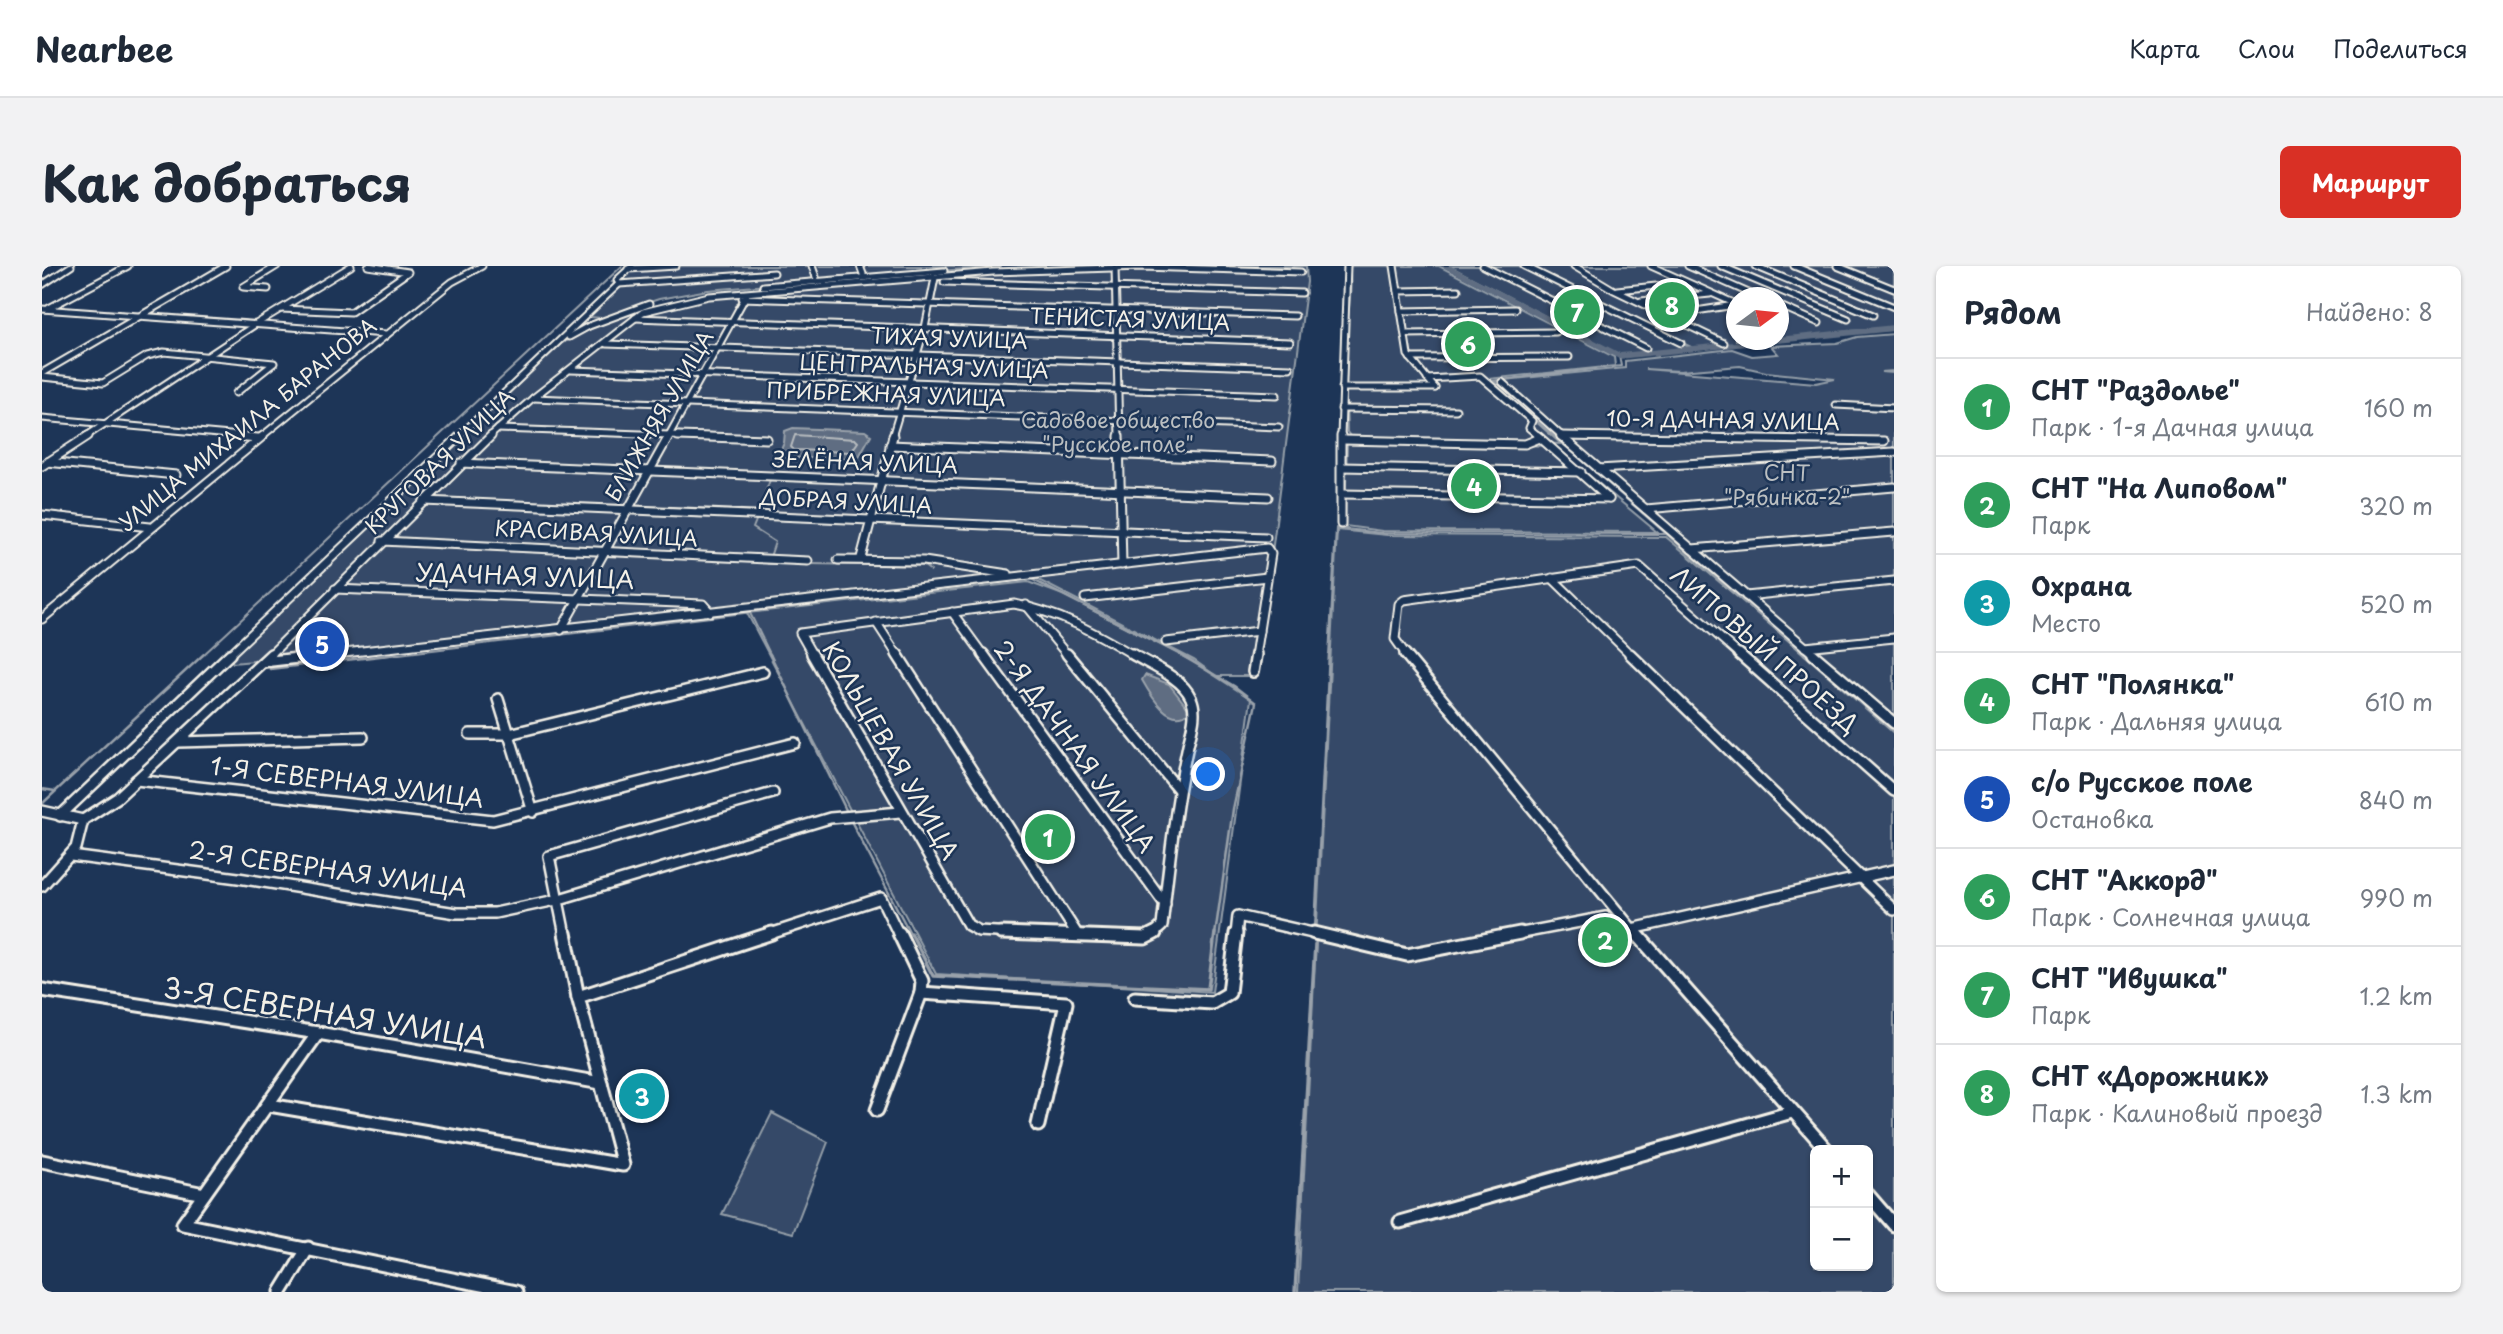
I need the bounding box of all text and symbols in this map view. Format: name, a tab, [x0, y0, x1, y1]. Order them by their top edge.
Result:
text: Nearbee	[35, 23, 173, 73]
text: Карта	[2129, 30, 2200, 66]
text: Слои	[2238, 30, 2295, 66]
text: Поделиться	[2333, 30, 2468, 66]
text: Как добраться	[42, 145, 412, 219]
button: Маршрут	[2280, 146, 2461, 218]
pin: 8	[1649, 279, 1695, 331]
pin: 7	[1554, 286, 1600, 338]
north arrow	[1726, 287, 1789, 350]
text: Рядом	[1964, 289, 2062, 334]
text: Найдено: 8	[2306, 294, 2433, 329]
street label: ТЕНИСТАЯ УЛИЦА	[1030, 299, 1231, 337]
street label: УЛИЦА МИХАИЛА БАРАНОВА	[111, 309, 382, 538]
street label: ТИХАЯ УЛИЦА	[870, 318, 1028, 356]
pin: 6	[1445, 318, 1491, 370]
street label: БЛИЖНЯЯ УЛИЦА	[596, 323, 720, 507]
street label: ЦЕНТРАЛЬНАЯ УЛИЦА	[799, 345, 1049, 385]
text: СНТ "Раздолье"	[2031, 370, 2240, 409]
street label: ПРИБРЕЖНАЯ УЛИЦА	[766, 373, 1006, 413]
street label: КРУГОВАЯ УЛИЦА	[356, 380, 521, 541]
text: 1	[1982, 390, 1993, 425]
text: 160 m	[2364, 390, 2433, 425]
street label: 10-Я ДАЧНАЯ УЛИЦА	[1606, 401, 1840, 437]
park label: Садовое общество "Русское поле"	[1021, 403, 1215, 459]
text: Парк · 1-я Дачная улица	[2031, 409, 2314, 444]
street label: ЗЕЛЁНАЯ УЛИЦА	[772, 442, 959, 480]
park label: СНТ "Рябинка-2"	[1724, 456, 1850, 512]
pin: 4	[1451, 460, 1497, 512]
text: СНТ "На Липовом"	[2031, 468, 2287, 507]
street label: ДОБРАЯ УЛИЦА	[758, 479, 933, 521]
text: 2	[1979, 488, 1995, 523]
text: 320 m	[2359, 488, 2433, 523]
text: Парк	[2031, 507, 2090, 542]
street label: КРАСИВАЯ УЛИЦА	[494, 511, 699, 553]
street label: УДАЧНАЯ УЛИЦА	[415, 553, 635, 597]
street label: ЛИПОВЫЙ ПРОЕЗД	[1664, 557, 1867, 740]
text: Охрана	[2031, 566, 2132, 605]
text: 3	[1979, 586, 1995, 621]
text: 520 m	[2360, 586, 2433, 621]
text: Место	[2031, 605, 2101, 640]
pin: 5	[299, 618, 345, 670]
street label: 2-Я ДАЧНАЯ УЛИЦА	[986, 632, 1165, 860]
street label: КОЛЬЦЕВАЯ УЛИЦА	[814, 634, 969, 866]
text: СНТ "Полянка"	[2031, 664, 2234, 703]
text: 4	[1979, 684, 1995, 719]
text: 610 m	[2365, 684, 2433, 719]
text: Парк · Дальняя улица	[2031, 703, 2282, 738]
street label: 1-Я СЕВЕРНАЯ УЛИЦА	[209, 746, 486, 816]
your location	[1191, 757, 1225, 791]
text: с/о Русское поле	[2031, 762, 2253, 801]
text: 5	[1980, 782, 1994, 817]
text: 840 m	[2359, 782, 2433, 817]
text: Остановка	[2031, 801, 2153, 836]
pin: 1	[1025, 811, 1071, 863]
street label: 2-Я СЕВЕРНАЯ УЛИЦА	[187, 831, 470, 905]
text: СНТ "Аккорд"	[2031, 860, 2218, 899]
text: 6	[1979, 880, 1995, 915]
text: 990 m	[2360, 880, 2433, 915]
text: Парк · Солнечная улица	[2031, 899, 2310, 934]
pin: 2	[1582, 914, 1628, 966]
text: СНТ "Ивушка"	[2031, 958, 2228, 997]
street label: 3-Я СЕВЕРНАЯ УЛИЦА	[160, 965, 490, 1058]
text: 7	[1980, 978, 1994, 1013]
text: 1.2 km	[2360, 978, 2433, 1013]
text: Парк	[2031, 997, 2090, 1032]
text: СНТ «Дорожник»	[2031, 1056, 2269, 1095]
pin: 3	[619, 1070, 665, 1122]
text: 8	[1980, 1076, 1994, 1111]
text: 1.3 km	[2361, 1076, 2433, 1111]
text: Парк · Калиновый проезд	[2031, 1095, 2323, 1130]
map controls	[1810, 1145, 1873, 1271]
button: +	[1810, 1145, 1873, 1208]
button: −	[1810, 1208, 1873, 1271]

